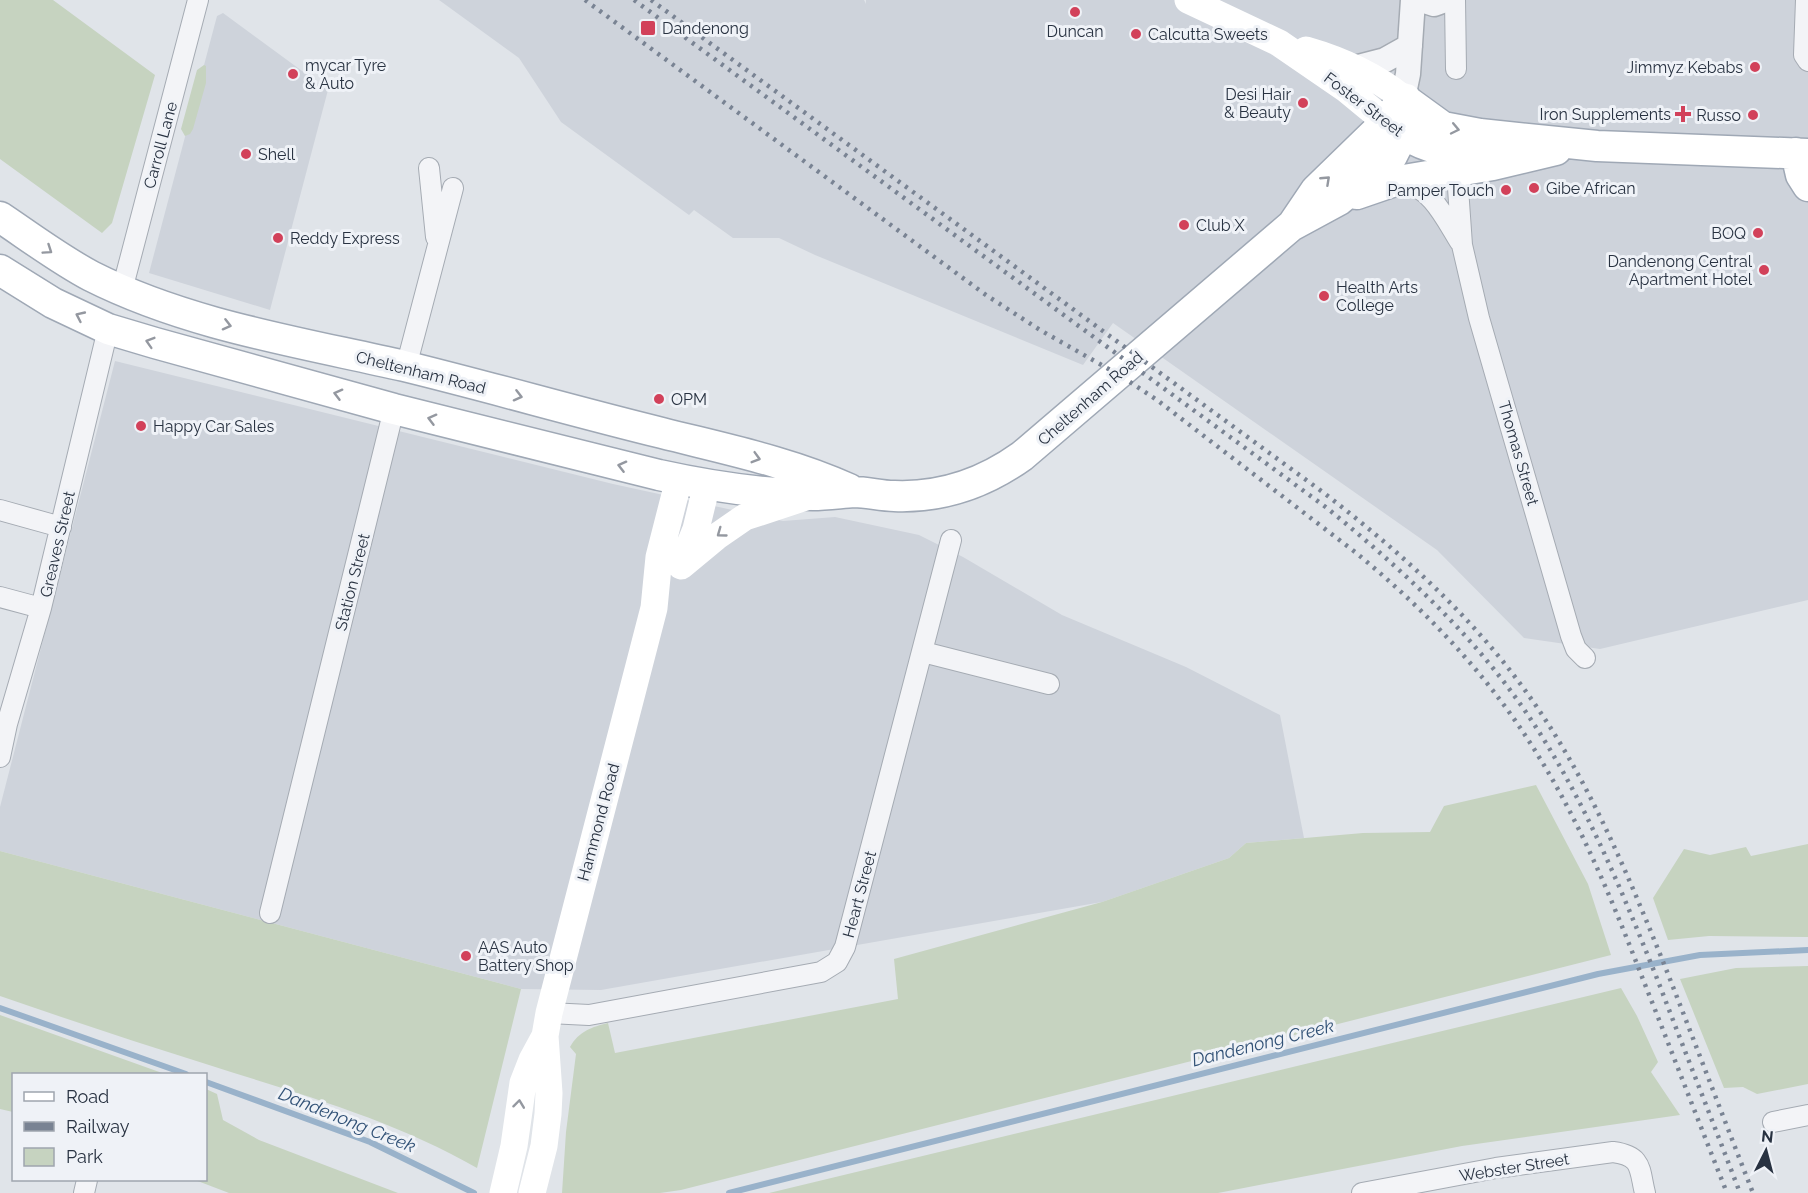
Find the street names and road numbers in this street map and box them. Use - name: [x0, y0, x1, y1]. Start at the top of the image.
- street label: Foster Street: [1320, 68, 1408, 141]
- street label: Carroll Lane: [140, 100, 181, 191]
- street label: Cheltenham Road: [354, 347, 488, 398]
- street label: Cheltenham Road: [1034, 347, 1147, 449]
- street label: Thomas Street: [1494, 399, 1543, 508]
- street label: Greaves Street: [36, 489, 79, 599]
- street label: Station Street: [331, 531, 374, 633]
- street label: Hammond Road: [574, 761, 623, 883]
- street label: Heart Street: [839, 848, 880, 940]
- street label: Webster Street: [1458, 1149, 1571, 1186]

